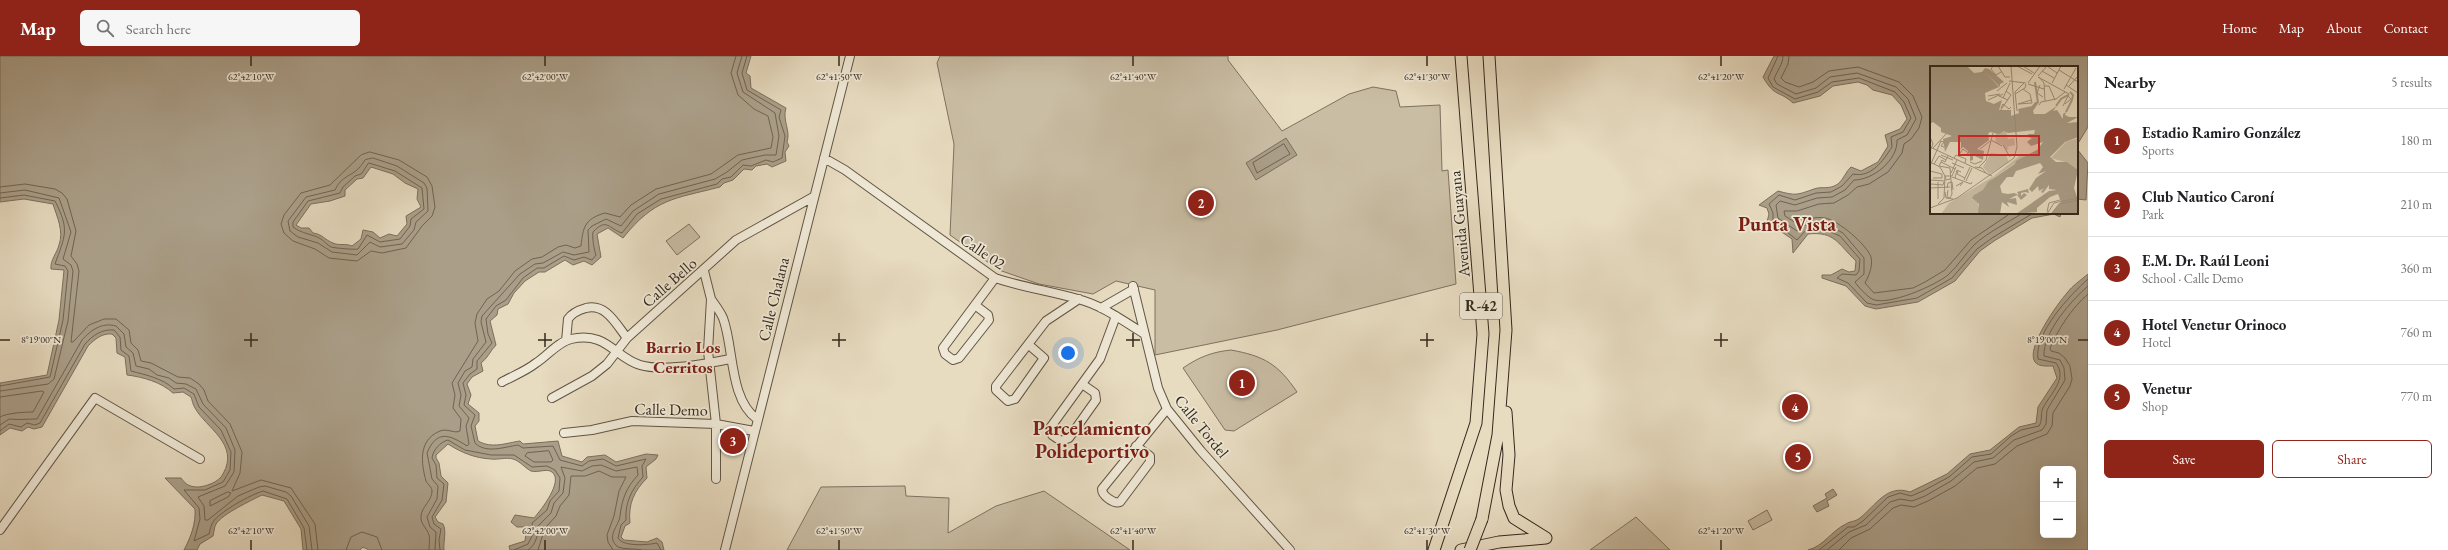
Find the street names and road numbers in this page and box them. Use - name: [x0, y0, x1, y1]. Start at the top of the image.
- street label: Avenida Guayana: [1444, 169, 1475, 279]
- street label: Calle 02: [956, 229, 1010, 274]
- street label: Calle Bello: [637, 253, 701, 312]
- street label: Calle Chalana: [753, 254, 794, 343]
- road number: R-42: [1460, 293, 1502, 319]
- street label: Calle Tordel: [1170, 390, 1234, 462]
- street label: Calle Demo: [634, 398, 708, 421]

